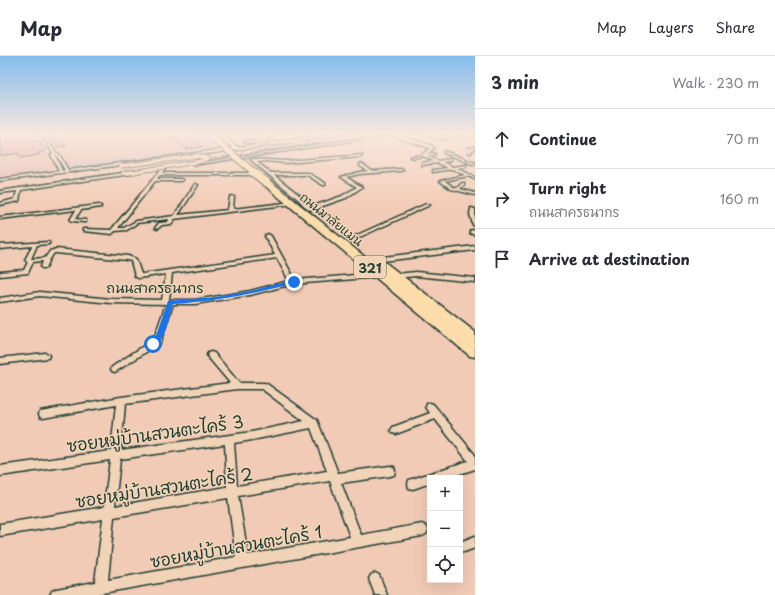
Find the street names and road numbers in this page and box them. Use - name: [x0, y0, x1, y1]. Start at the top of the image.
- street label: ถนนมาลัยแมน: [297, 188, 368, 250]
- road number: 321: [354, 256, 386, 278]
- street label: ถนนสาครธนากร: [106, 277, 204, 298]
- street label: ซอยหมู่บ้านสวนตะไคร้ 3: [65, 408, 245, 459]
- street label: ซอยหมู่บ้านสวนตะไคร้ 2: [73, 460, 255, 515]
- street label: ซอยหมู่บ้านสวนตะไคร้ 1: [148, 518, 325, 575]

